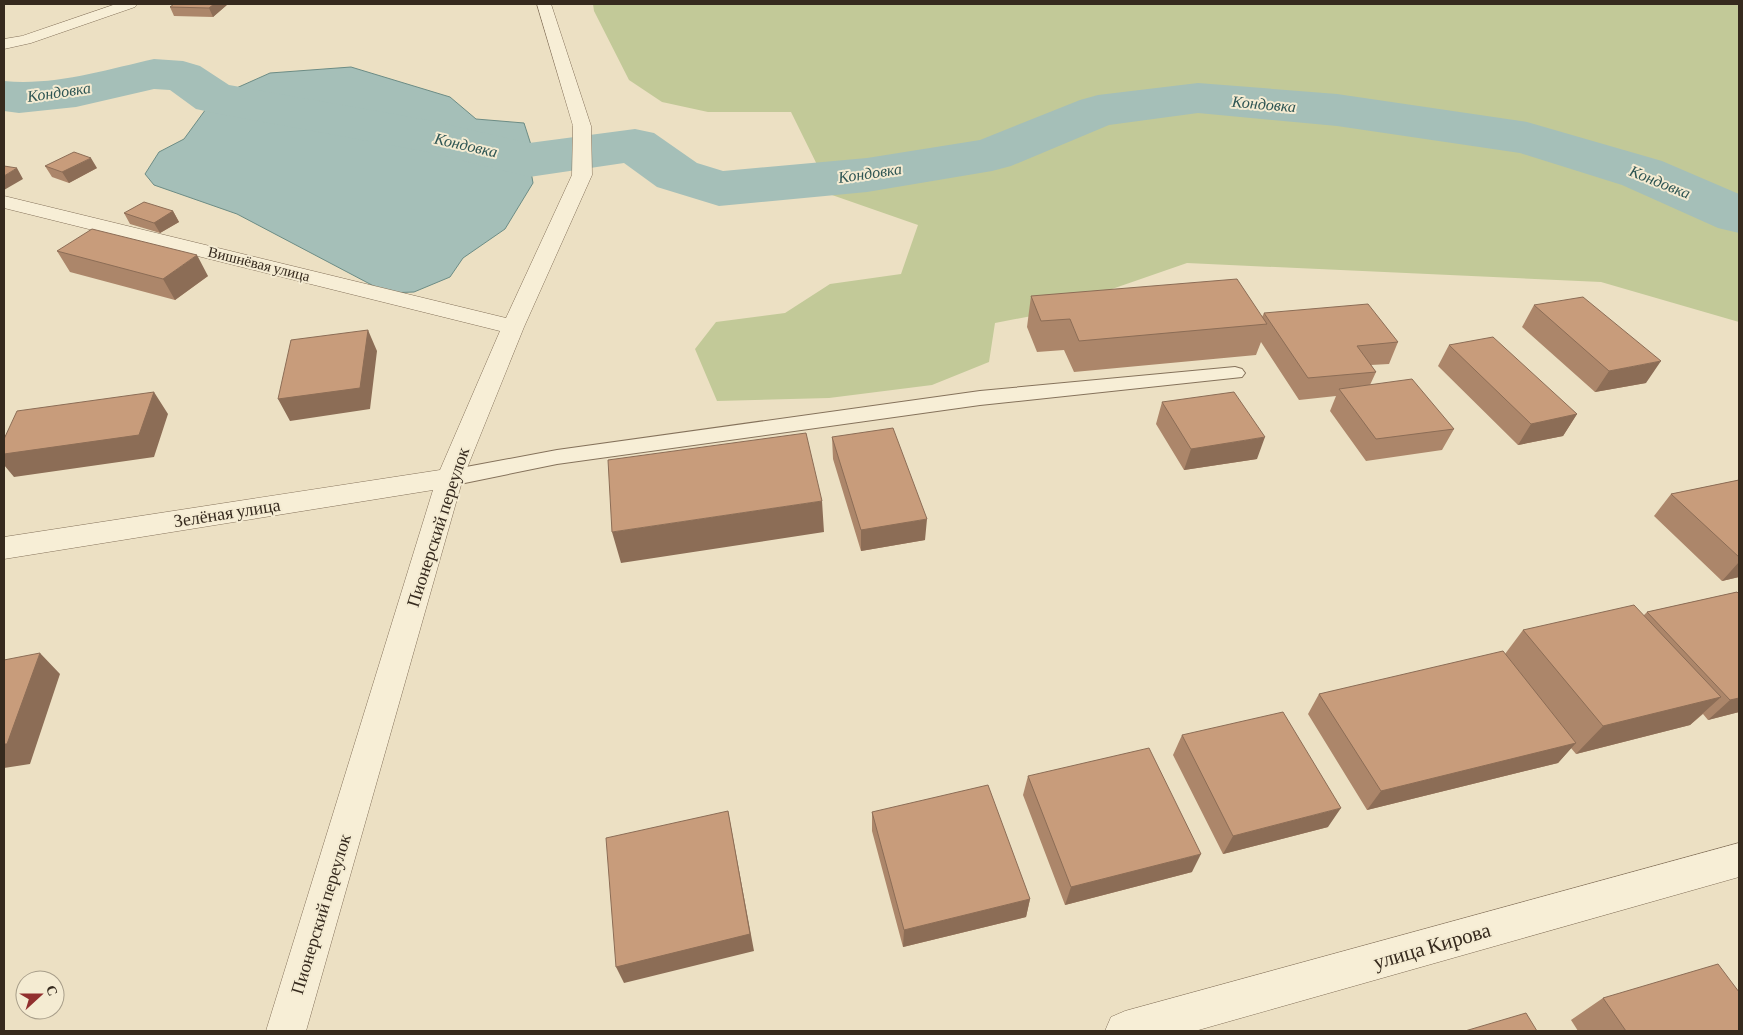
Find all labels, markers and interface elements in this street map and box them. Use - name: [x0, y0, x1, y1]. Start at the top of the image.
- water label: Кондовка: [25, 79, 92, 105]
- water label: Кондовка: [1230, 93, 1297, 115]
- water label: Кондовка: [432, 129, 499, 160]
- water label: Кондовка: [836, 160, 903, 186]
- water label: Кондовка: [1626, 162, 1693, 202]
- street label: Вишнёвая улица: [206, 244, 312, 284]
- street label: Пионерский переулок: [403, 444, 473, 609]
- street label: Зелёная улица: [172, 495, 282, 531]
- street label: Пионерский переулок: [287, 831, 355, 997]
- street label: улица Кирова: [1371, 918, 1494, 974]
- north arrow: [15, 970, 65, 1020]
- text: С: [43, 983, 61, 998]

